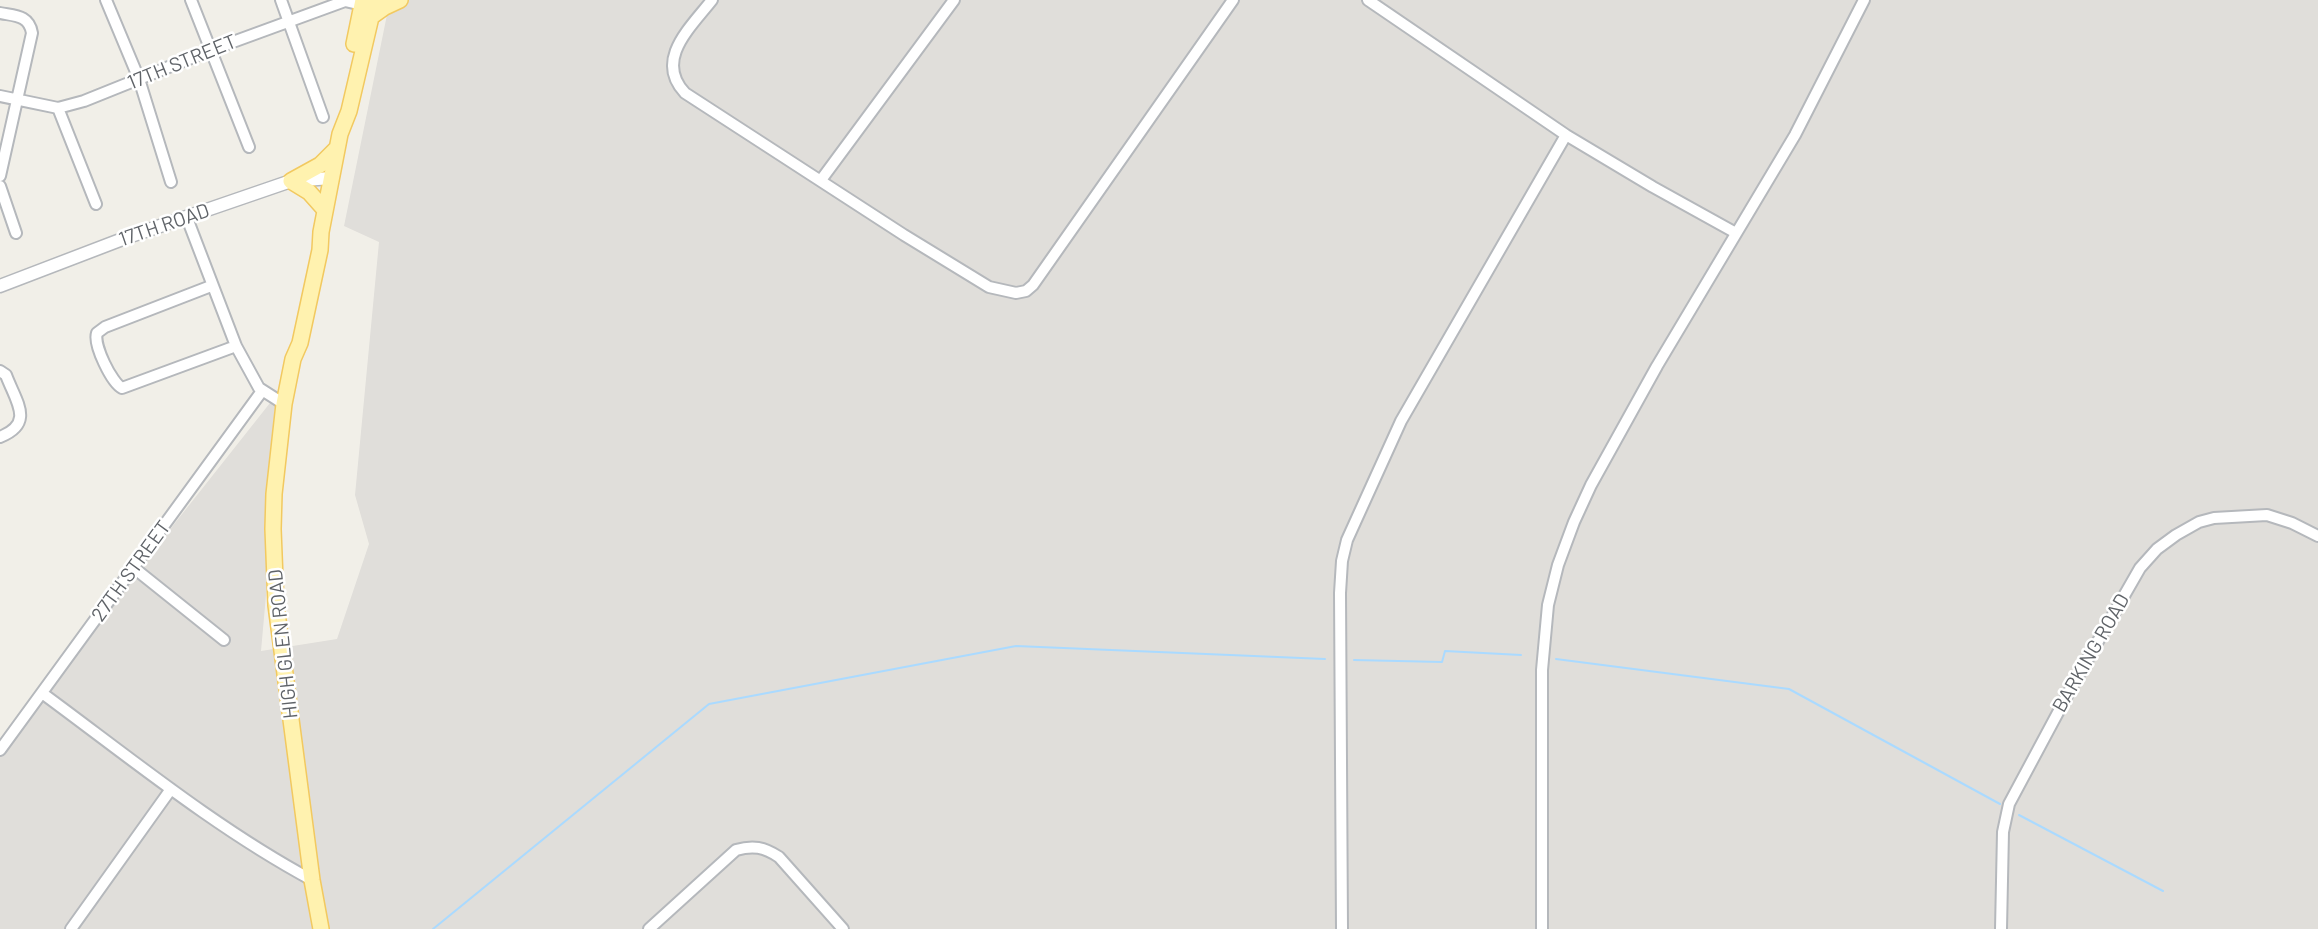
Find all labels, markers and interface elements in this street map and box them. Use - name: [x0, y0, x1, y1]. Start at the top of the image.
- street label: 17TH STREET: [124, 29, 240, 95]
- street label: 17TH ROAD: [116, 198, 212, 252]
- street label: 27TH STREET: [86, 516, 176, 626]
- street label: HIGH GLEN ROAD: [263, 568, 303, 720]
- street label: BARKING ROAD: [2047, 589, 2135, 717]

